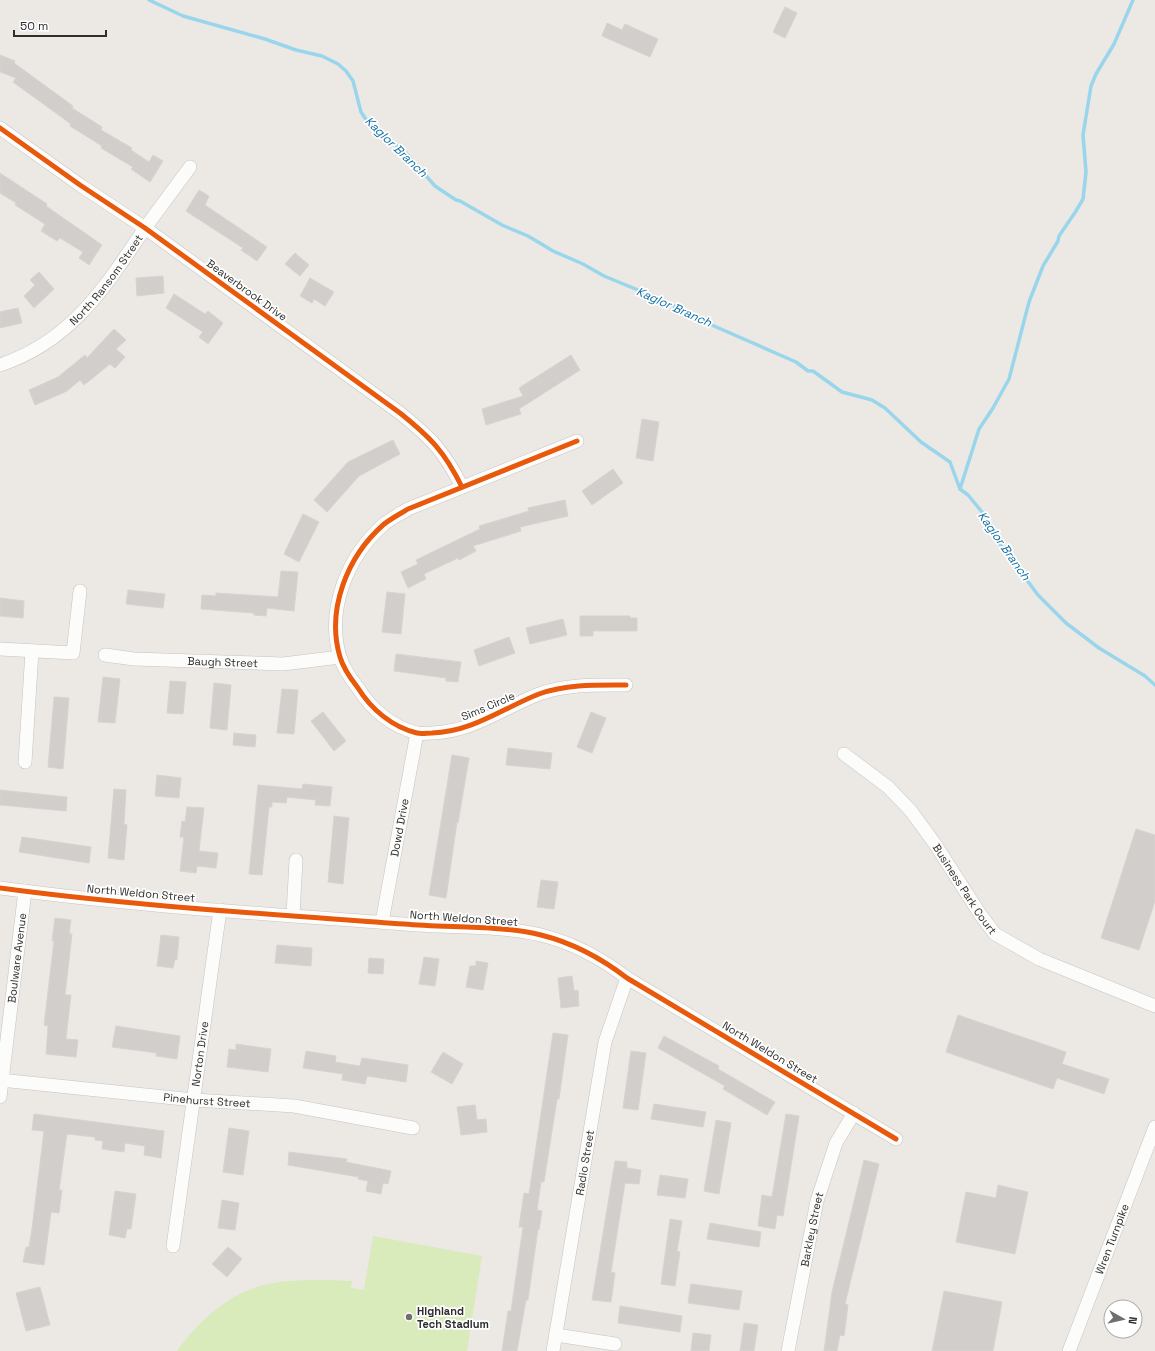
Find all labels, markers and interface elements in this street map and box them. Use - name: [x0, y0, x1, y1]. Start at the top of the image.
- scale bar: [14, 12, 106, 38]
- text: 50 m: [20, 18, 48, 34]
- water label: Kaglor Branch: [361, 113, 431, 181]
- street label: North Ransom Street: [66, 232, 146, 328]
- street label: Beaverbrook Drive: [204, 256, 290, 324]
- water label: Kaglor Branch: [634, 283, 715, 331]
- water label: Kaglor Branch: [974, 508, 1034, 584]
- street label: Baugh Street: [187, 654, 258, 670]
- street label: Sims Circle: [459, 688, 517, 724]
- street label: Dowd Drive: [387, 797, 412, 858]
- street label: Business Park Court: [930, 841, 1000, 937]
- street label: North Weldon Street: [86, 881, 196, 905]
- street label: North Weldon Street: [409, 907, 519, 929]
- street label: Boulware Avenue: [4, 912, 29, 1004]
- street label: North Weldon Street: [720, 1018, 820, 1086]
- street label: Norton Drive: [188, 1020, 211, 1087]
- street label: Pinehurst Street: [163, 1090, 251, 1110]
- street label: Radio Street: [572, 1129, 597, 1196]
- street label: Barkley Street: [797, 1190, 827, 1268]
- street label: Wren Turnpike: [1092, 1202, 1132, 1276]
- north arrow: [1103, 1299, 1143, 1339]
- place label: Highland Tech Stadium: [417, 1304, 489, 1331]
- marker: Highland Tech Stadium: [404, 1312, 414, 1322]
- text: N: [1125, 1316, 1140, 1325]

